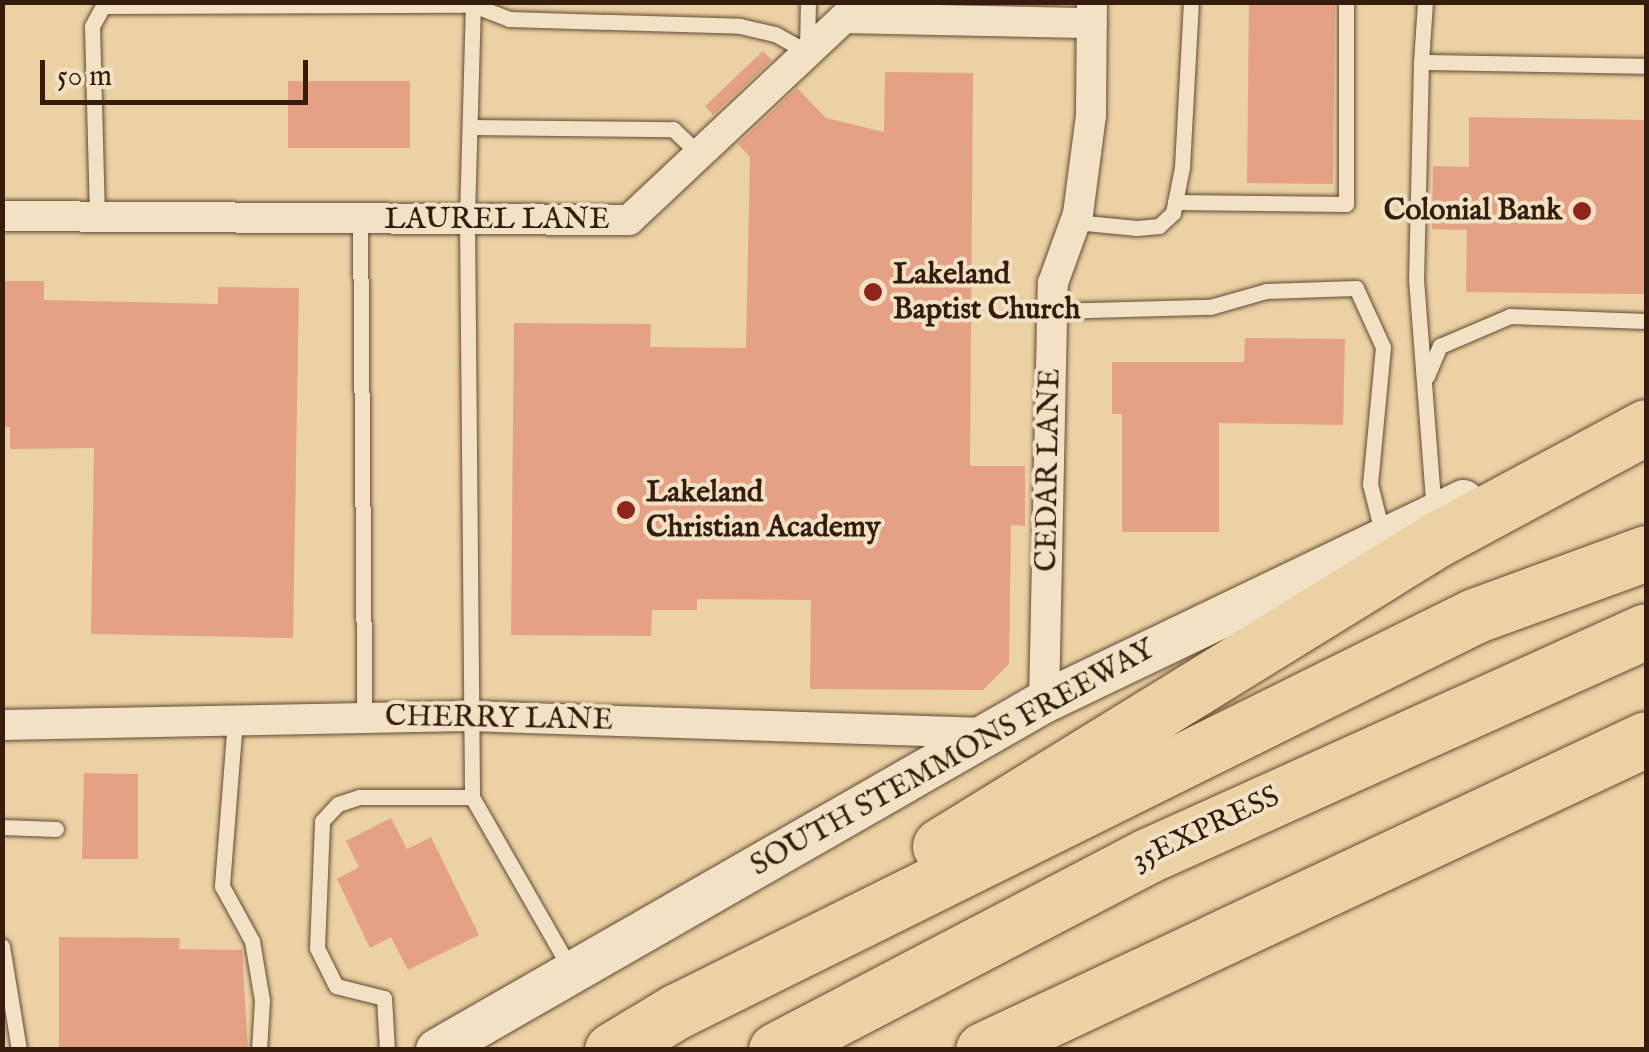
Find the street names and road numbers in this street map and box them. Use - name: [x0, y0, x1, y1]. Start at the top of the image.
- street label: LAUREL LANE: [384, 202, 610, 238]
- street label: CEDAR LANE: [1029, 368, 1069, 572]
- street label: SOUTH STEMMONS FREEWAY: [745, 632, 1161, 884]
- street label: CHERRY LANE: [385, 699, 613, 739]
- street label: 35EXPRESS: [1126, 779, 1286, 879]

